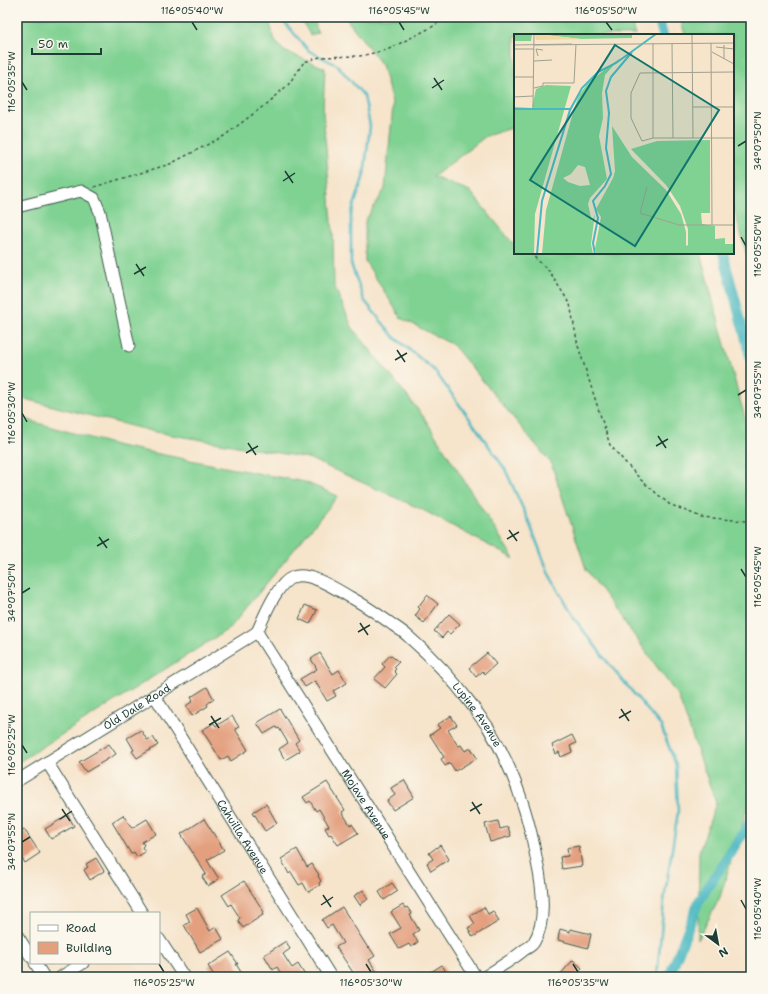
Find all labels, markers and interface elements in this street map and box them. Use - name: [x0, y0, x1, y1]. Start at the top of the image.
- text: 116°05'40"W: [161, 4, 224, 17]
- text: 116°05'45"W: [368, 4, 430, 17]
- text: 116°05'50"W: [575, 4, 638, 17]
- scale bar: [32, 30, 101, 56]
- inset map: [514, 34, 734, 254]
- text: 50 m: [38, 36, 68, 52]
- text: 116°05'35"W: [5, 51, 18, 113]
- text: 34°07'50"N: [751, 111, 764, 171]
- text: 116°05'50"W: [751, 214, 764, 277]
- text: 34°07'55"N: [751, 361, 764, 419]
- text: 116°05'30"W: [5, 381, 18, 444]
- text: 116°05'45"W: [751, 546, 764, 608]
- text: 34°07'50"N: [5, 563, 18, 623]
- street label: Lupine Avenue: [449, 679, 505, 750]
- street label: Old Dale Road: [101, 680, 174, 734]
- text: 116°05'25"W: [5, 714, 18, 776]
- street label: Mojave Avenue: [338, 766, 394, 843]
- street label: Cahuilla Avenue: [213, 797, 271, 877]
- text: 34°07'55"N: [5, 813, 18, 871]
- text: 116°05'40"W: [751, 877, 764, 940]
- legend: [30, 912, 160, 964]
- text: Road: [66, 920, 97, 936]
- north arrow: [698, 924, 738, 964]
- text: Building: [66, 940, 112, 956]
- text: N: [715, 943, 731, 961]
- text: 116°05'25"W: [133, 976, 195, 989]
- text: 116°05'30"W: [340, 976, 403, 989]
- text: 116°05'35"W: [547, 976, 609, 989]

